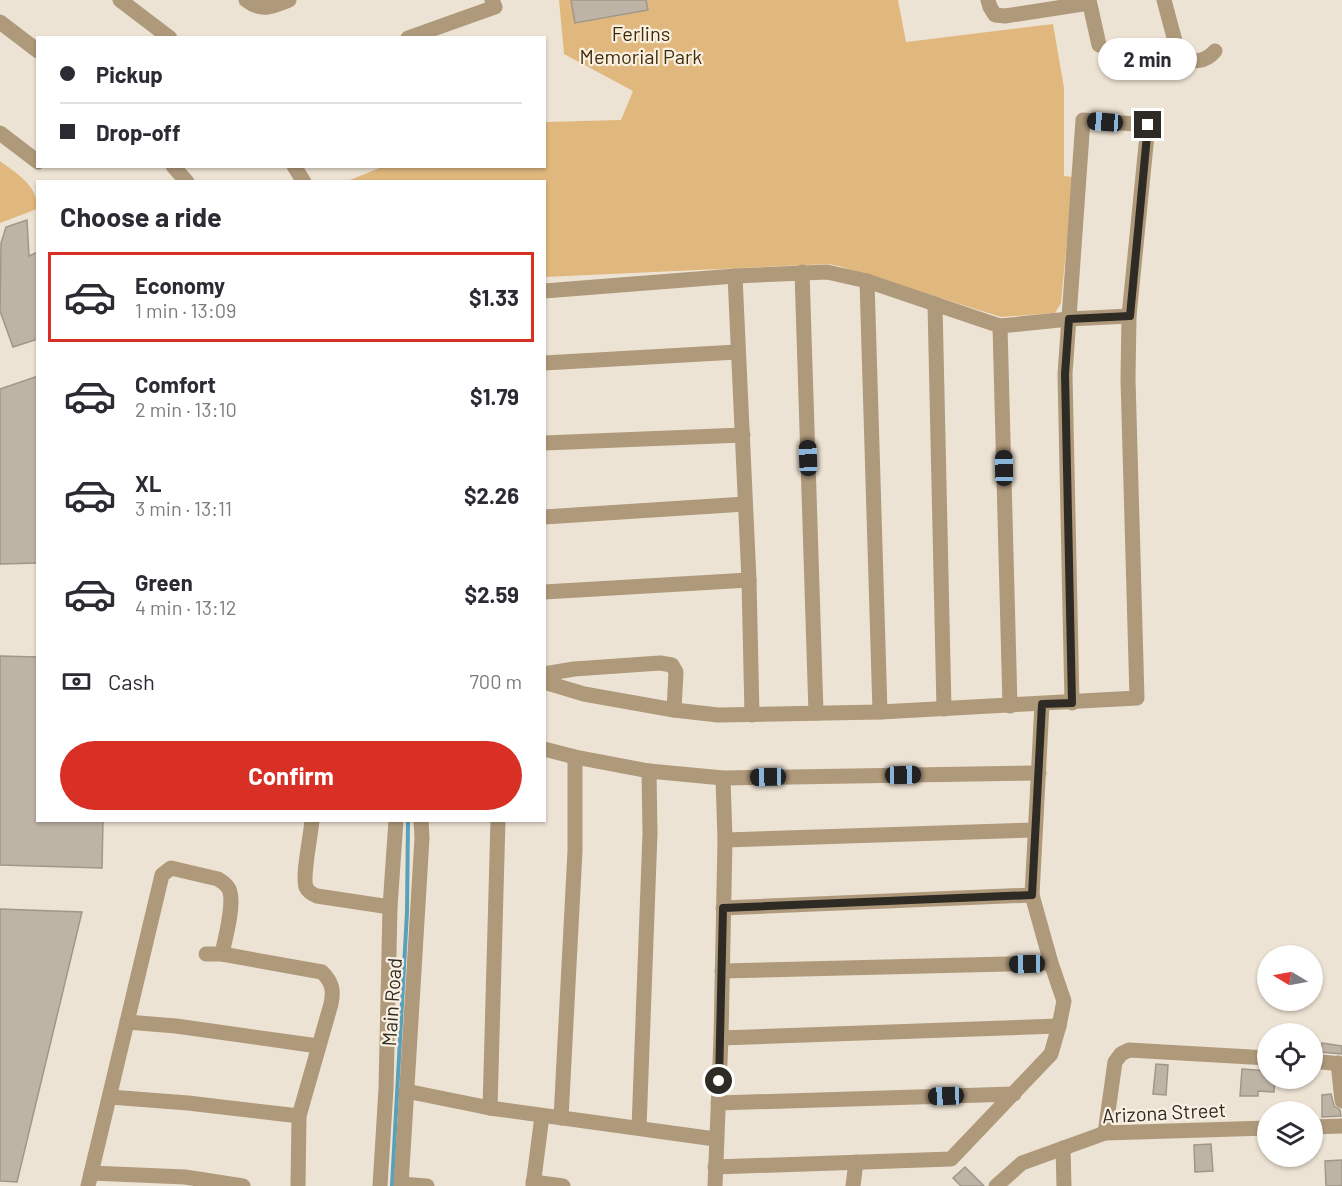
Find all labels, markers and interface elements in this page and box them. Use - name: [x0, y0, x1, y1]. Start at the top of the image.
- park label: Ferlins Memorial Park: [580, 21, 702, 68]
- callout: 2 min: [1098, 38, 1198, 80]
- text: 2 min: [1124, 47, 1171, 71]
- text: Pickup: [96, 61, 163, 87]
- route end: [1134, 111, 1161, 138]
- car: [1086, 112, 1124, 132]
- text: Drop-off: [96, 119, 180, 145]
- text: Choose a ride: [60, 200, 222, 232]
- icon: car: [63, 270, 117, 324]
- text: Economy: [135, 272, 225, 298]
- text: $1.33: [469, 284, 519, 310]
- text: 1 min · 13:09: [135, 298, 236, 322]
- icon: car: [63, 369, 117, 423]
- text: Comfort: [135, 371, 216, 397]
- text: $1.79: [470, 383, 519, 409]
- text: 2 min · 13:10: [135, 397, 237, 421]
- car: [798, 440, 818, 476]
- car: [995, 450, 1013, 486]
- icon: car: [63, 468, 117, 522]
- text: XL: [135, 470, 161, 496]
- text: $2.26: [464, 482, 519, 508]
- text: 3 min · 13:11: [135, 496, 232, 520]
- icon: car: [63, 567, 117, 621]
- text: Green: [135, 569, 193, 595]
- text: $2.59: [465, 581, 519, 607]
- text: 4 min · 13:12: [135, 595, 236, 619]
- icon: cash: [60, 665, 93, 698]
- text: Cash: [108, 668, 155, 694]
- text: 700 m: [469, 669, 522, 693]
- button: Confirm: [60, 741, 522, 810]
- car: [885, 766, 921, 784]
- car: [750, 768, 786, 786]
- north arrow: [1257, 945, 1323, 1011]
- map controls: [1257, 945, 1323, 1167]
- car: [1009, 955, 1045, 973]
- street label: Main Road: [376, 957, 406, 1047]
- button: locate: [1257, 1023, 1323, 1089]
- route start: [705, 1067, 732, 1094]
- car: [928, 1086, 964, 1106]
- street label: Arizona Street: [1101, 1097, 1227, 1127]
- button: layers: [1257, 1101, 1323, 1167]

